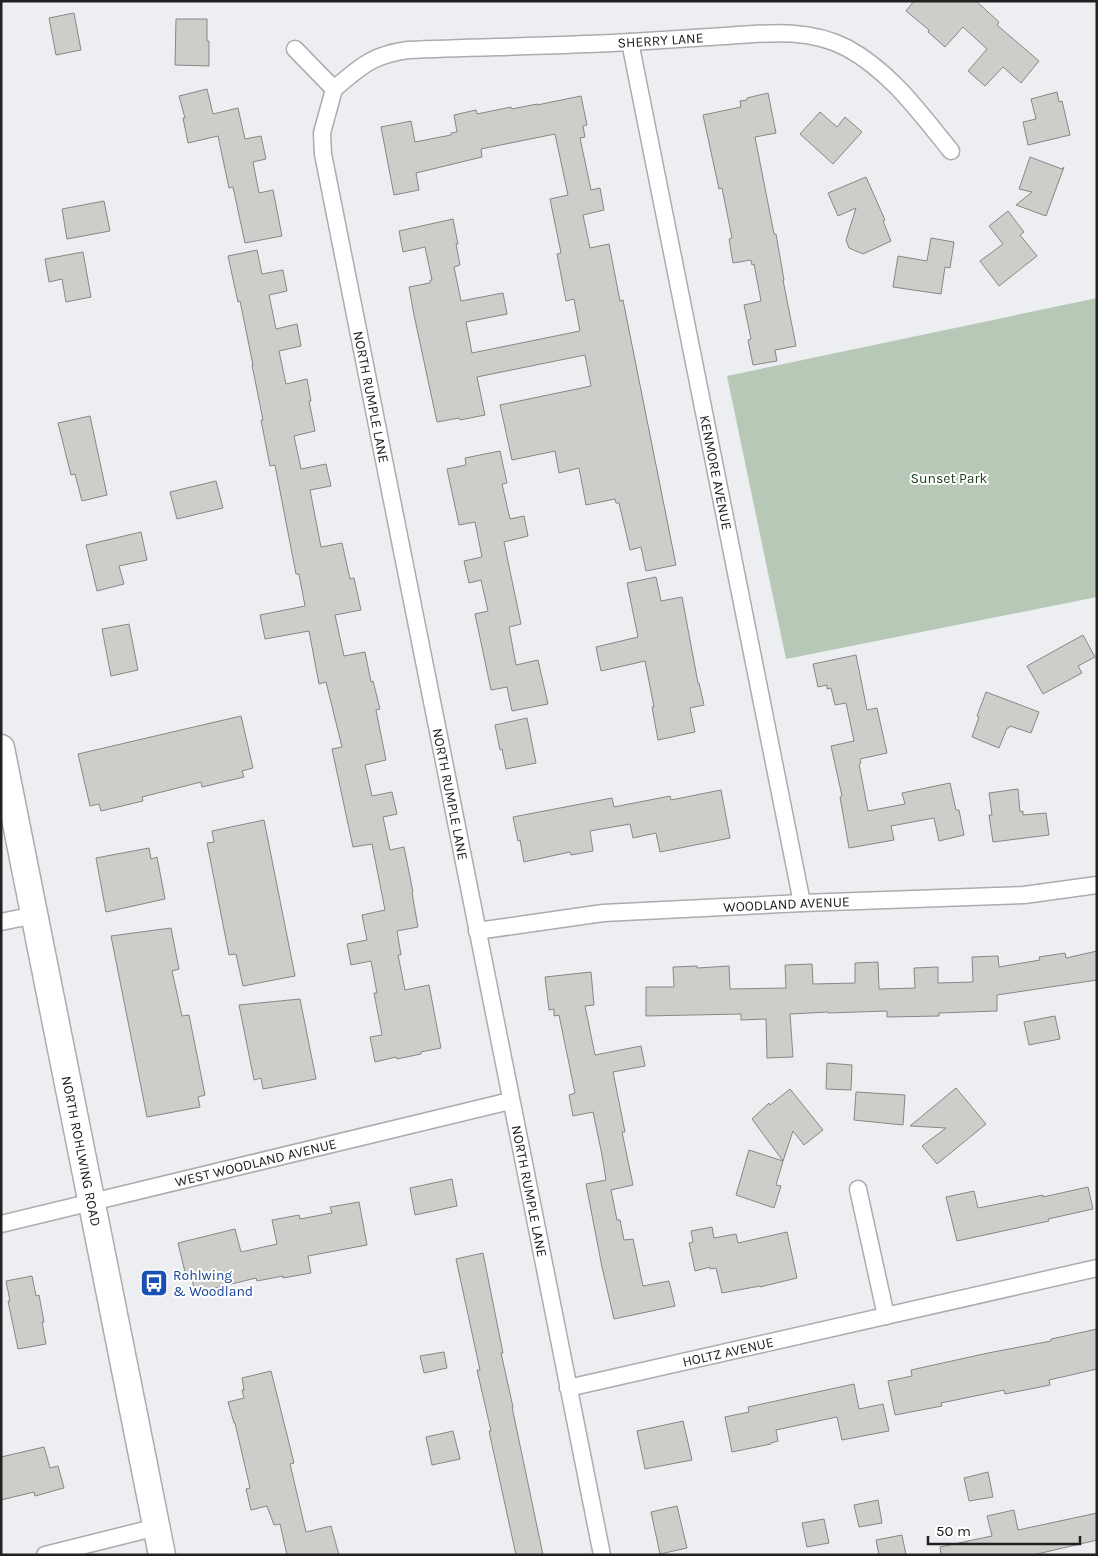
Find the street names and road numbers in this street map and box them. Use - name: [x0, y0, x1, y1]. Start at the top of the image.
- street label: SHERRY LANE: [617, 29, 704, 52]
- street label: NORTH RUMPLE LANE: [349, 329, 392, 464]
- street label: KENMORE AVENUE: [696, 414, 735, 531]
- street label: NORTH RUMPLE LANE: [429, 727, 471, 861]
- street label: WOODLAND AVENUE: [723, 893, 850, 916]
- street label: NORTH ROHLWING ROAD: [58, 1074, 104, 1228]
- street label: NORTH RUMPLE LANE: [508, 1124, 550, 1259]
- street label: WEST WOODLAND AVENUE: [173, 1135, 338, 1191]
- street label: HOLTZ AVENUE: [681, 1334, 775, 1371]

